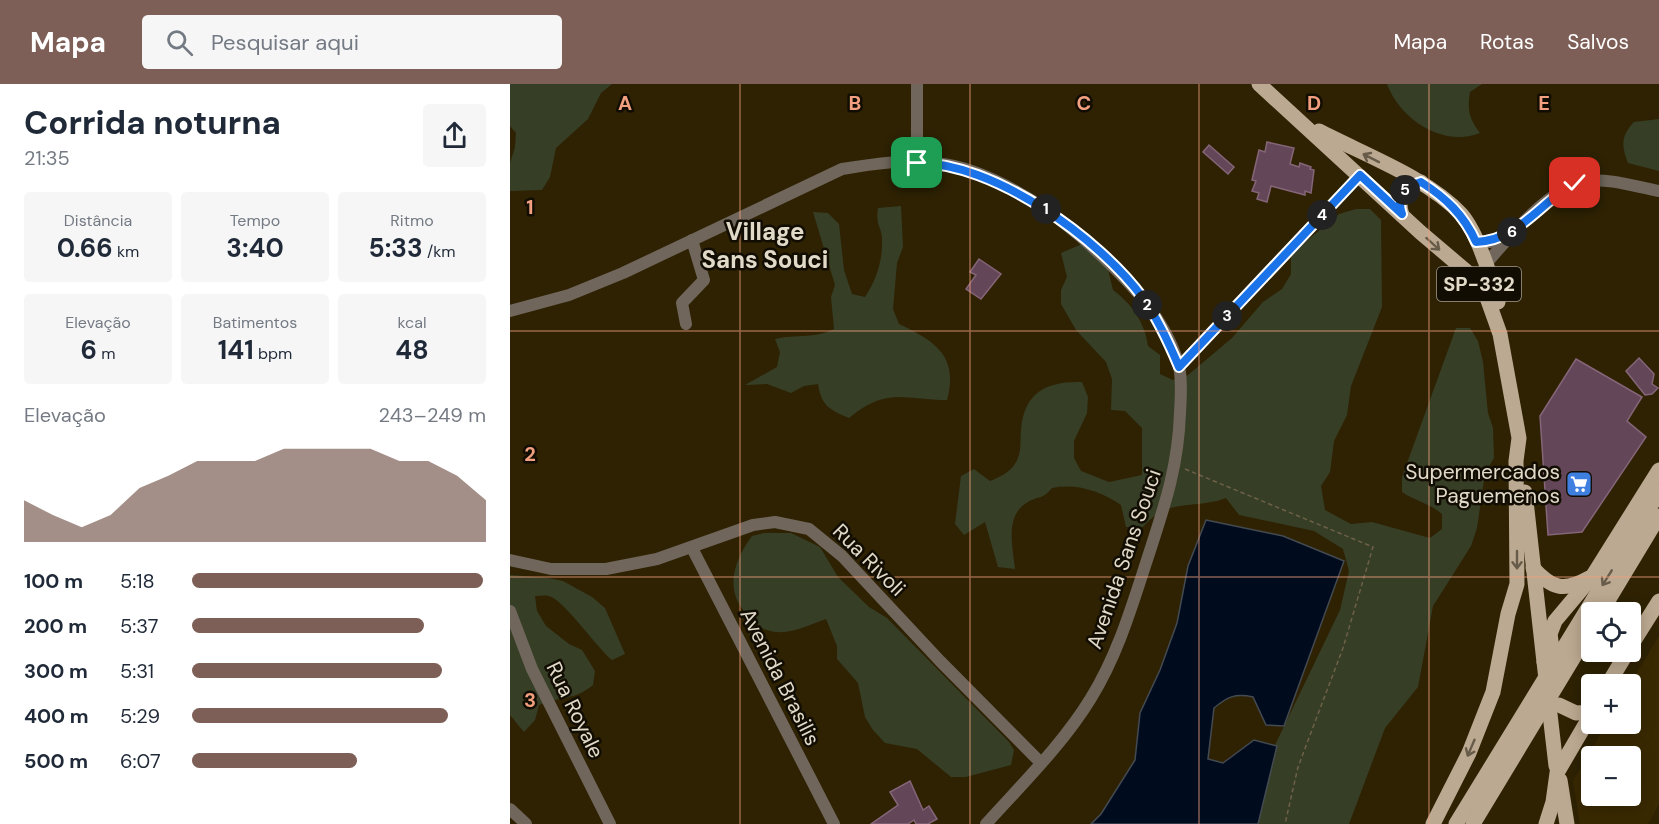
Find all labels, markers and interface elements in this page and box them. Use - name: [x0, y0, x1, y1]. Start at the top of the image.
- search box: [142, 15, 562, 69]
- text: Mapa: [30, 24, 106, 61]
- icon: search: [163, 26, 196, 59]
- text: Pesquisar aqui: [211, 28, 359, 57]
- text: Mapa: [1393, 28, 1447, 56]
- text: Rotas: [1480, 28, 1534, 56]
- text: Salvos: [1567, 28, 1629, 56]
- text: A: [618, 90, 632, 116]
- text: B: [849, 90, 861, 116]
- text: C: [1077, 90, 1091, 116]
- text: D: [1307, 90, 1321, 116]
- text: E: [1538, 90, 1550, 116]
- text: Corrida noturna: [24, 101, 281, 144]
- button: share: [423, 104, 486, 167]
- pin: [891, 137, 942, 188]
- text: 21:35: [24, 145, 70, 171]
- icon: arrive: [900, 146, 933, 179]
- one-way arrow: [1362, 152, 1380, 163]
- pin: [1549, 157, 1600, 208]
- icon: check: [1558, 166, 1591, 199]
- pin: 5: [1390, 175, 1420, 205]
- text: 5: [1400, 179, 1410, 200]
- text: 1: [526, 194, 534, 220]
- pin: 1: [1031, 194, 1061, 224]
- text: 1: [1043, 198, 1049, 219]
- pin: 4: [1307, 200, 1337, 230]
- text: 4: [1317, 204, 1327, 225]
- text: Distância: [64, 210, 132, 231]
- text: Tempo: [230, 210, 280, 231]
- text: Ritmo: [390, 210, 434, 231]
- district label: Village Sans Souci: [702, 216, 828, 275]
- pin: 6: [1497, 217, 1527, 247]
- text: 6: [1507, 221, 1517, 242]
- text: 0.66: [57, 231, 113, 265]
- text: 3:40: [226, 231, 284, 265]
- text: 5:33: [369, 231, 423, 265]
- one-way arrow: [1425, 237, 1440, 251]
- text: km: [113, 241, 139, 262]
- text: /km: [423, 241, 456, 262]
- road number: SP-332: [1437, 267, 1521, 301]
- pin: 2: [1132, 290, 1162, 320]
- text: 2: [1142, 294, 1152, 315]
- pin: 3: [1212, 301, 1242, 331]
- text: 3: [1222, 305, 1232, 326]
- text: Elevação: [65, 312, 131, 333]
- text: Batimentos: [213, 312, 297, 333]
- text: kcal: [398, 312, 426, 333]
- text: 6: [81, 333, 97, 367]
- text: 141: [218, 333, 254, 367]
- text: 48: [395, 333, 429, 367]
- text: m: [97, 343, 116, 364]
- text: bpm: [254, 343, 292, 364]
- text: Elevação: [24, 402, 106, 428]
- text: 243–249 m: [378, 402, 486, 428]
- text: 2: [524, 441, 536, 467]
- place label: Supermercados Paguemenos: [1405, 458, 1560, 510]
- street label: Avenida Sans Souci: [1080, 466, 1168, 652]
- supermarket icon: Supermercados Paguemenos: [1564, 469, 1594, 499]
- street label: Rua Rivoli: [827, 518, 911, 602]
- one-way arrow: [1511, 549, 1523, 569]
- text: 100 m: [24, 568, 83, 594]
- text: 5:18: [120, 568, 155, 594]
- one-way arrow: [1601, 569, 1613, 586]
- map controls: [1581, 602, 1641, 806]
- button: locate: [1581, 602, 1641, 662]
- street label: Avenida Brasilis: [733, 604, 827, 750]
- text: 200 m: [24, 613, 87, 639]
- text: 5:37: [120, 613, 158, 639]
- street label: Rua Royale: [540, 657, 610, 763]
- text: 300 m: [24, 658, 88, 684]
- text: 5:31: [120, 658, 154, 684]
- button: +: [1581, 674, 1641, 734]
- text: 3: [524, 687, 536, 713]
- text: 400 m: [24, 703, 89, 729]
- text: 5:29: [120, 703, 160, 729]
- one-way arrow: [1465, 738, 1476, 756]
- button: −: [1581, 746, 1641, 806]
- text: 500 m: [24, 748, 88, 774]
- text: 6:07: [120, 748, 161, 774]

